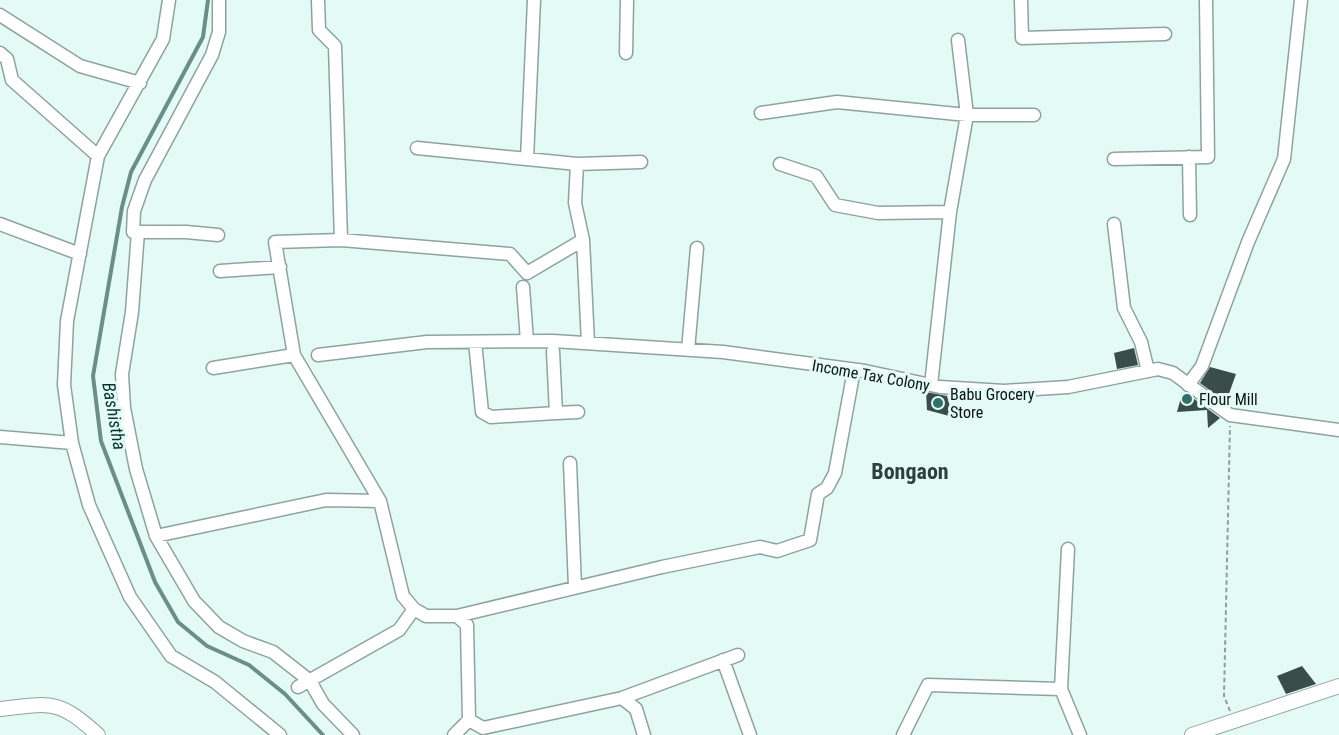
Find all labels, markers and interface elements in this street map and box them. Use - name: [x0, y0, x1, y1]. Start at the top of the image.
- street label: Income Tax Colony: [811, 356, 932, 395]
- water label: Bashistha: [98, 380, 131, 451]
- place label: Babu Grocery Store: [950, 385, 1035, 422]
- place label: Flour Mill: [1199, 390, 1258, 409]
- marker: Flour Mill: [1180, 392, 1194, 406]
- marker: Babu Grocery Store: [931, 396, 945, 410]
- district label: Bongaon: [871, 459, 949, 484]

